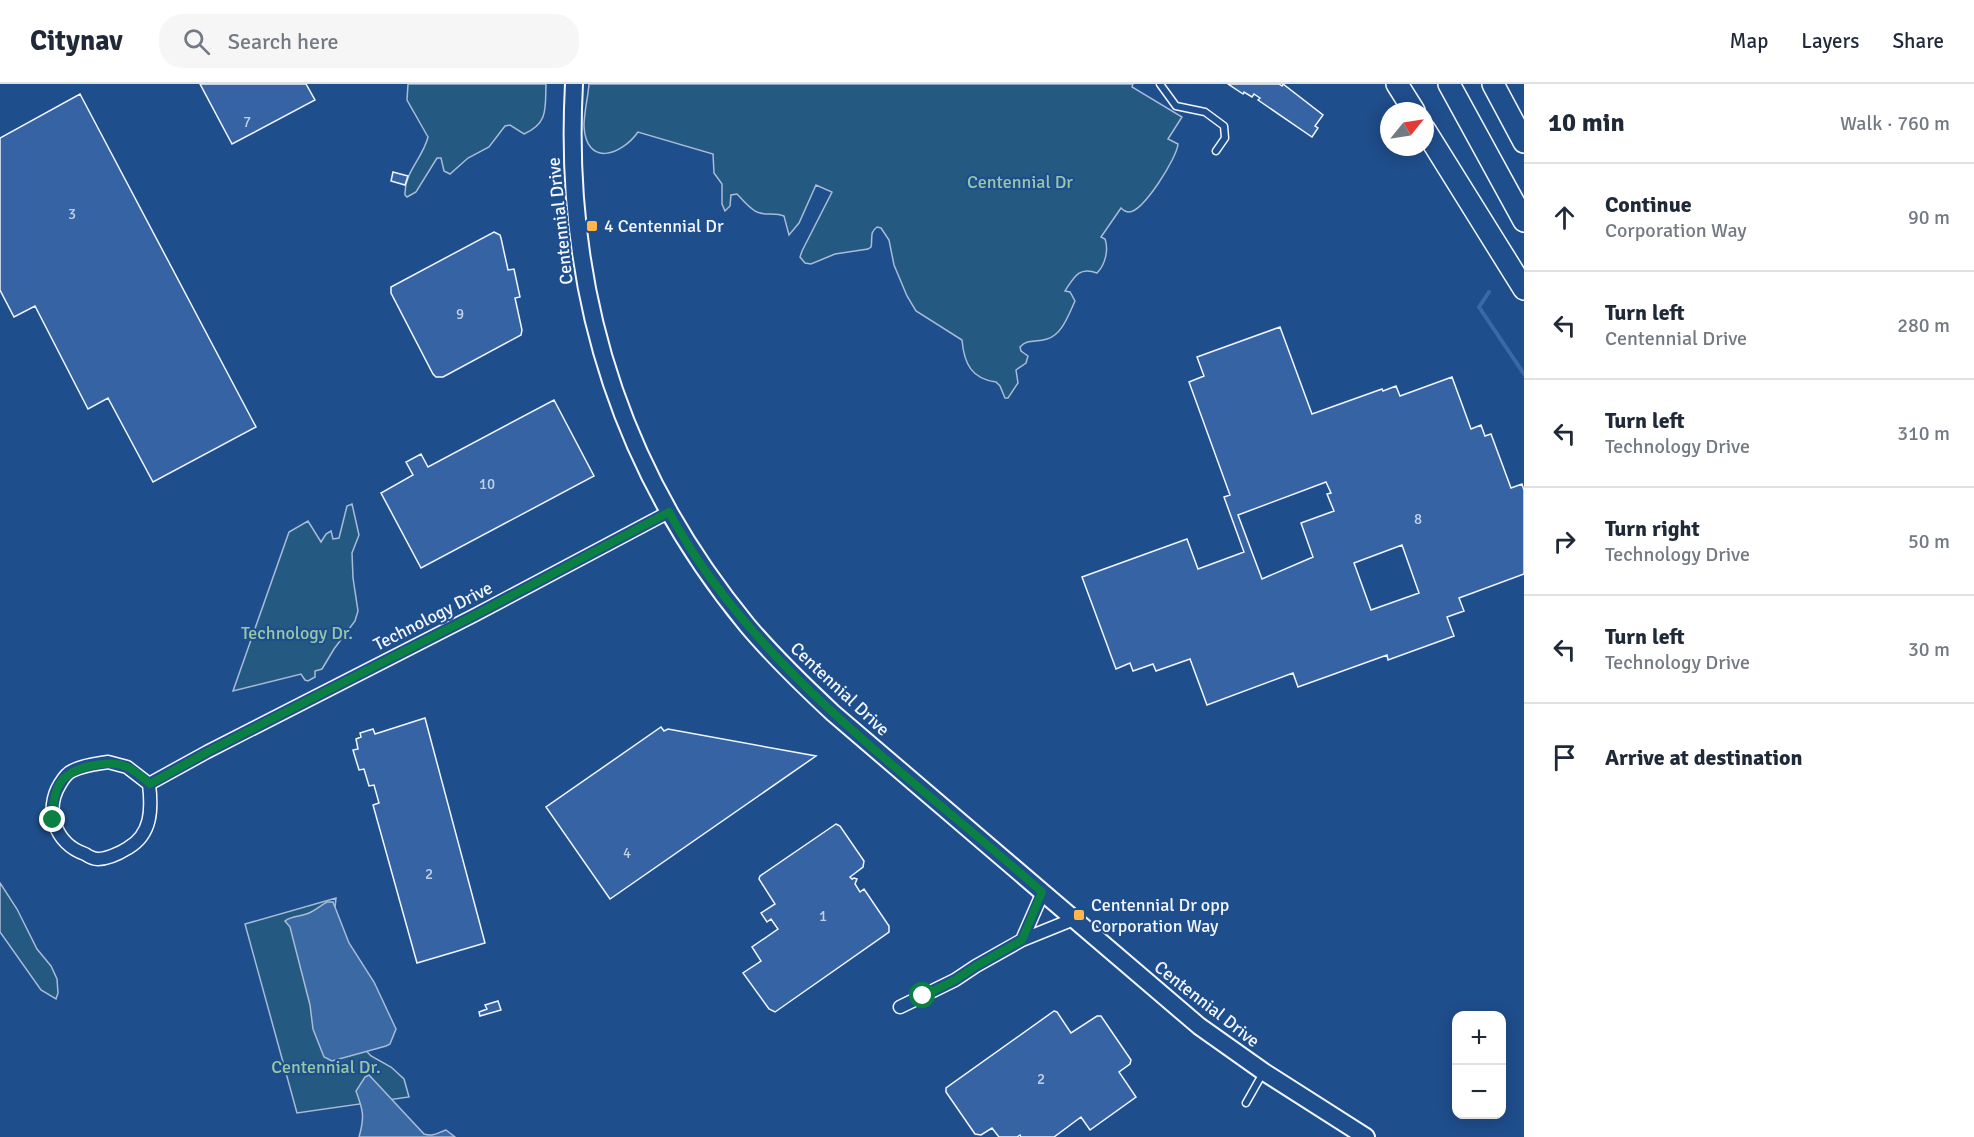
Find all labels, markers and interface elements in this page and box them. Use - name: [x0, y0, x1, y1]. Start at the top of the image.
- search box: [159, 14, 579, 68]
- text: Citynav: [30, 24, 123, 58]
- icon: search: [180, 25, 213, 58]
- text: Search here: [228, 28, 339, 55]
- text: Map: [1730, 28, 1768, 54]
- text: Layers: [1801, 28, 1859, 54]
- text: Share: [1892, 28, 1944, 54]
- north arrow: [1380, 102, 1434, 156]
- text: 10 min: [1548, 107, 1625, 139]
- text: Walk · 760 m: [1840, 111, 1950, 136]
- house number: 7: [243, 113, 251, 131]
- street label: Centennial Drive: [542, 156, 578, 286]
- park label: Centennial Dr: [967, 171, 1073, 193]
- text: Continue: [1605, 191, 1692, 218]
- icon: ahead: [1548, 201, 1581, 234]
- house number: 3: [68, 205, 76, 223]
- text: 90 m: [1908, 205, 1950, 230]
- place label: 4 Centennial Dr: [604, 215, 724, 237]
- text: Corporation Way: [1605, 218, 1747, 243]
- marker: 4 Centennial Dr: [585, 219, 599, 233]
- text: Turn left: [1605, 299, 1685, 326]
- house number: 9: [456, 305, 464, 323]
- icon: left: [1548, 309, 1581, 342]
- text: 280 m: [1897, 313, 1950, 338]
- text: Centennial Drive: [1605, 326, 1747, 351]
- text: Turn left: [1605, 407, 1685, 434]
- icon: left: [1548, 417, 1581, 450]
- text: 310 m: [1897, 421, 1950, 446]
- text: Technology Drive: [1605, 434, 1750, 459]
- house number: 10: [479, 475, 495, 493]
- house number: 8: [1414, 510, 1422, 528]
- text: Turn right: [1605, 515, 1700, 542]
- icon: right: [1548, 525, 1581, 558]
- text: 50 m: [1908, 529, 1950, 554]
- text: Technology Drive: [1605, 542, 1750, 567]
- street label: Technology Drive: [370, 577, 496, 655]
- park label: Technology Dr.: [241, 622, 353, 644]
- text: Turn left: [1605, 623, 1685, 650]
- icon: left: [1548, 633, 1581, 666]
- street label: Centennial Drive: [786, 637, 894, 741]
- text: 30 m: [1908, 637, 1950, 662]
- text: Technology Drive: [1605, 650, 1750, 675]
- icon: arrive: [1548, 741, 1581, 774]
- text: Arrive at destination: [1605, 744, 1802, 771]
- route end: [39, 806, 65, 832]
- house number: 4: [623, 844, 631, 862]
- house number: 2: [425, 865, 433, 883]
- place label: Centennial Dr opp Corporation Way: [1091, 894, 1229, 937]
- house number: 1: [819, 907, 827, 925]
- marker: Centennial Dr opp Corporation Way: [1072, 908, 1086, 922]
- street label: Centennial Drive: [1150, 956, 1264, 1052]
- route start: [909, 982, 935, 1008]
- map controls: [1452, 1011, 1506, 1119]
- button: +: [1452, 1011, 1506, 1065]
- park label: Centennial Dr.: [271, 1056, 381, 1078]
- button: −: [1452, 1065, 1506, 1119]
- house number: 2: [1037, 1070, 1045, 1088]

